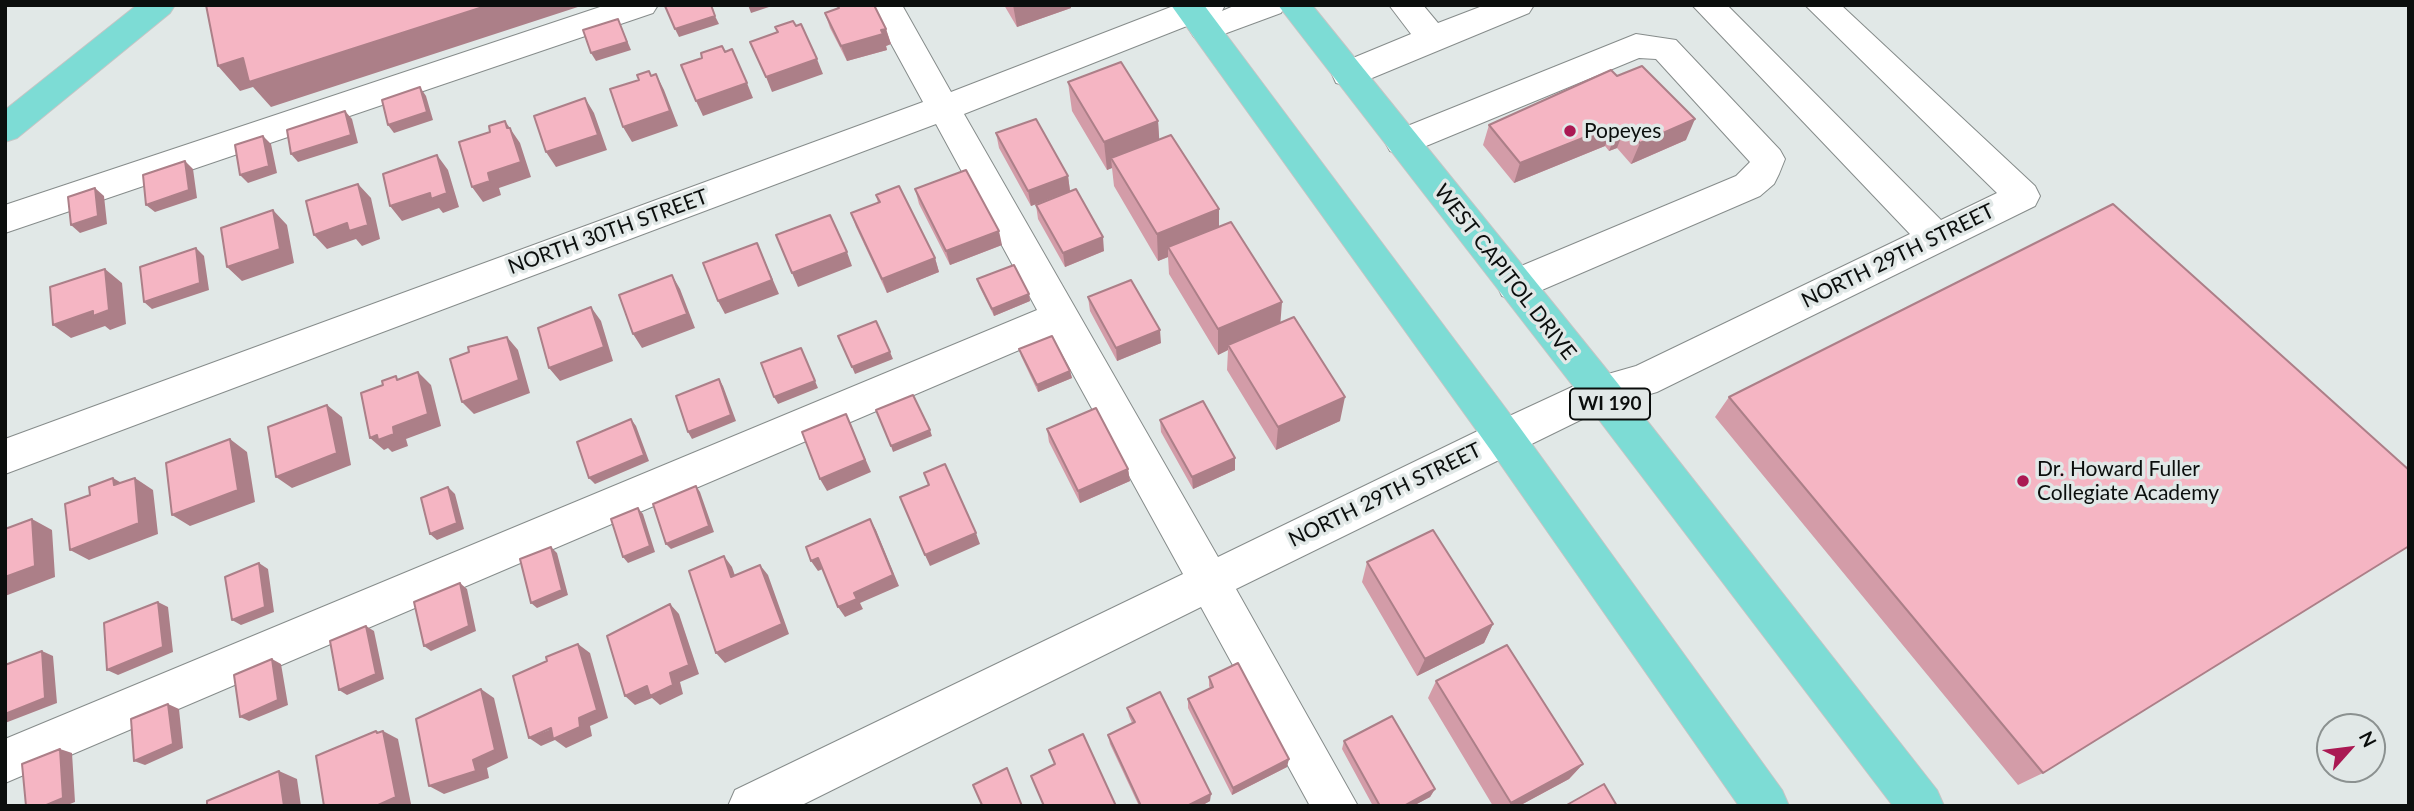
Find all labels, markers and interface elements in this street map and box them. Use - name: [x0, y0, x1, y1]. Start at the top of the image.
- place label: Popeyes: [1584, 118, 1661, 144]
- marker: Popeyes: [1562, 123, 1578, 139]
- street label: WEST CAPITOL DRIVE: [1429, 179, 1581, 365]
- street label: NORTH 30TH STREET: [505, 184, 711, 280]
- street label: NORTH 29TH STREET: [1798, 198, 1998, 314]
- road number: WI 190: [1570, 388, 1650, 420]
- street label: NORTH 29TH STREET: [1285, 437, 1485, 553]
- place label: Dr. Howard Fuller Collegiate Academy: [2037, 456, 2219, 506]
- marker: Dr. Howard Fuller Collegiate Academy: [2015, 473, 2031, 489]
- north arrow: [2316, 713, 2386, 783]
- text: N: [2355, 727, 2382, 751]

